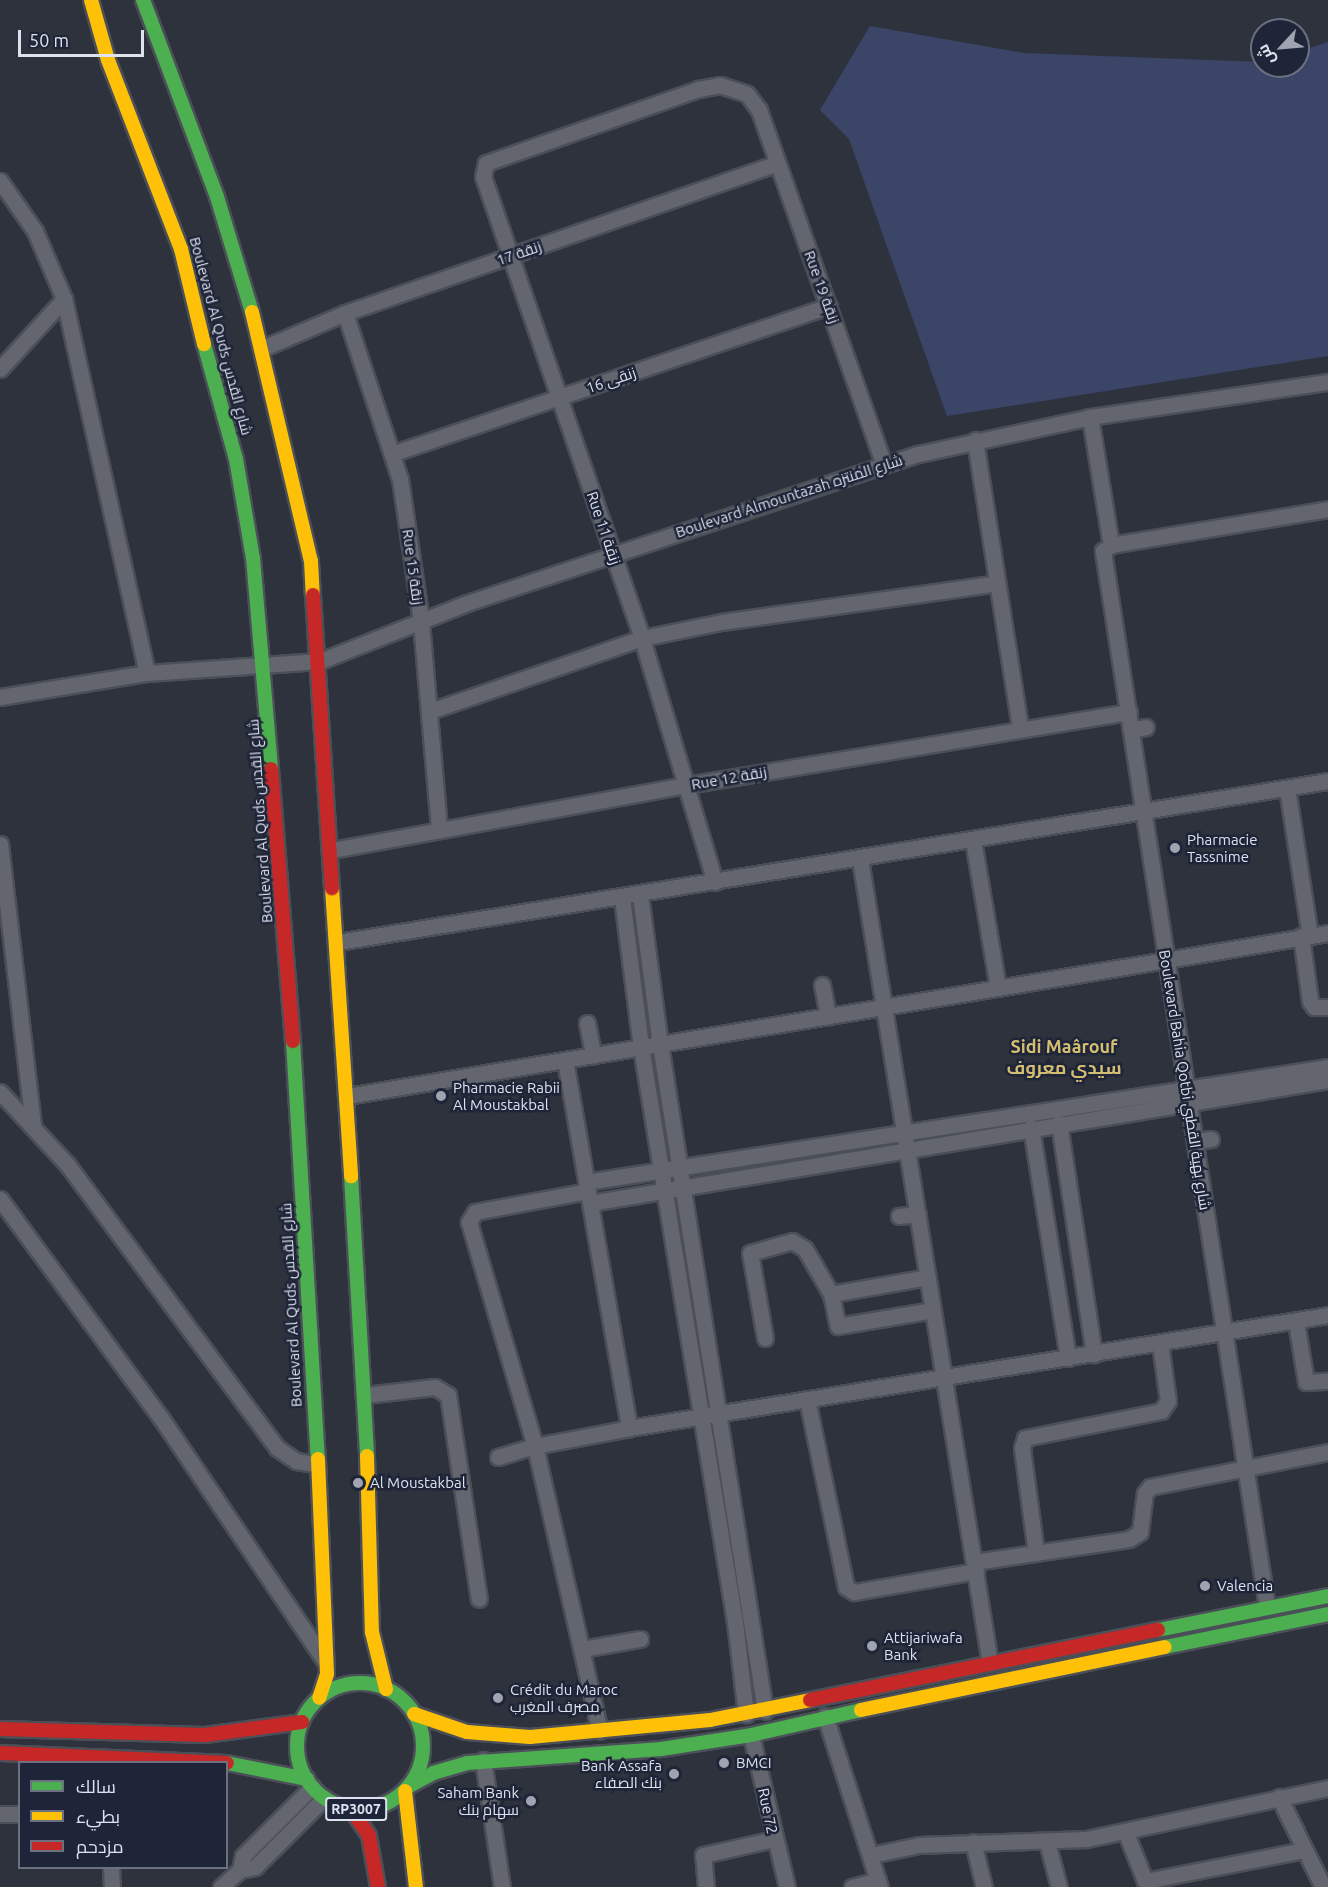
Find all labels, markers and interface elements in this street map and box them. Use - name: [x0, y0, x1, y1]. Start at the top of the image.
- scale bar: [21, 18, 147, 56]
- north arrow: [1250, 18, 1310, 78]
- text: 50 m: [29, 30, 69, 50]
- text: ش: [1253, 42, 1278, 68]
- street label: Boulevard Al Quds شارع القدس: [186, 235, 256, 437]
- street label: زنقة 17: [494, 237, 544, 269]
- street label: Rue 19 زنقة: [801, 248, 843, 326]
- street label: زنقى 16: [584, 363, 638, 397]
- street label: Boulevard Almountazah شارع المنتزه: [673, 451, 905, 541]
- street label: Rue 11 زنقة: [583, 489, 625, 567]
- street label: Rue 15 زنقة: [399, 528, 427, 606]
- street label: Boulevard Al Quds شارع القدس: [244, 718, 276, 924]
- street label: Rue 12 زنقة: [690, 763, 768, 793]
- place label: Pharmacie Tassnime: [1187, 830, 1257, 865]
- marker: Pharmacie Tassnime: [1168, 841, 1182, 855]
- street label: Boulevard Bahia Qotbi شارع بهية القطبي: [1156, 949, 1214, 1211]
- district label: Sidi Maârouf سيدي معروف: [1007, 1036, 1121, 1078]
- place label: Pharmacie Rabii Al Moustakbal: [453, 1078, 560, 1113]
- marker: Pharmacie Rabii Al Moustakbal: [434, 1089, 448, 1103]
- street label: Boulevard Al Quds شارع القدس: [277, 1202, 305, 1408]
- place label: Al Moustakbal: [370, 1474, 466, 1492]
- marker: Al Moustakbal: [351, 1476, 365, 1490]
- place label: Valencia: [1217, 1577, 1273, 1595]
- marker: Valencia: [1198, 1579, 1212, 1593]
- place label: Attijariwafa Bank: [884, 1628, 963, 1663]
- marker: Attijariwafa Bank: [865, 1639, 879, 1653]
- place label: Crédit du Maroc مصرف المغرب: [510, 1680, 618, 1715]
- marker: Crédit du Maroc مصرف المغرب: [491, 1691, 505, 1705]
- place label: BMCI: [736, 1754, 772, 1772]
- place label: Bank Assafa بنك الصفاء: [581, 1756, 662, 1791]
- marker: BMCI: [717, 1756, 731, 1770]
- legend: [18, 1761, 228, 1869]
- marker: Bank Assafa بنك الصفاء: [667, 1767, 681, 1781]
- text: سالك: [76, 1776, 116, 1796]
- place label: Saham Bank سهام بنك: [437, 1783, 519, 1818]
- street label: Rue 72: [754, 1786, 782, 1836]
- marker: Saham Bank سهام بنك: [524, 1794, 538, 1808]
- road number: RP3007: [324, 1798, 388, 1820]
- text: بطيء: [76, 1806, 120, 1826]
- text: مزدحم: [76, 1836, 124, 1856]

